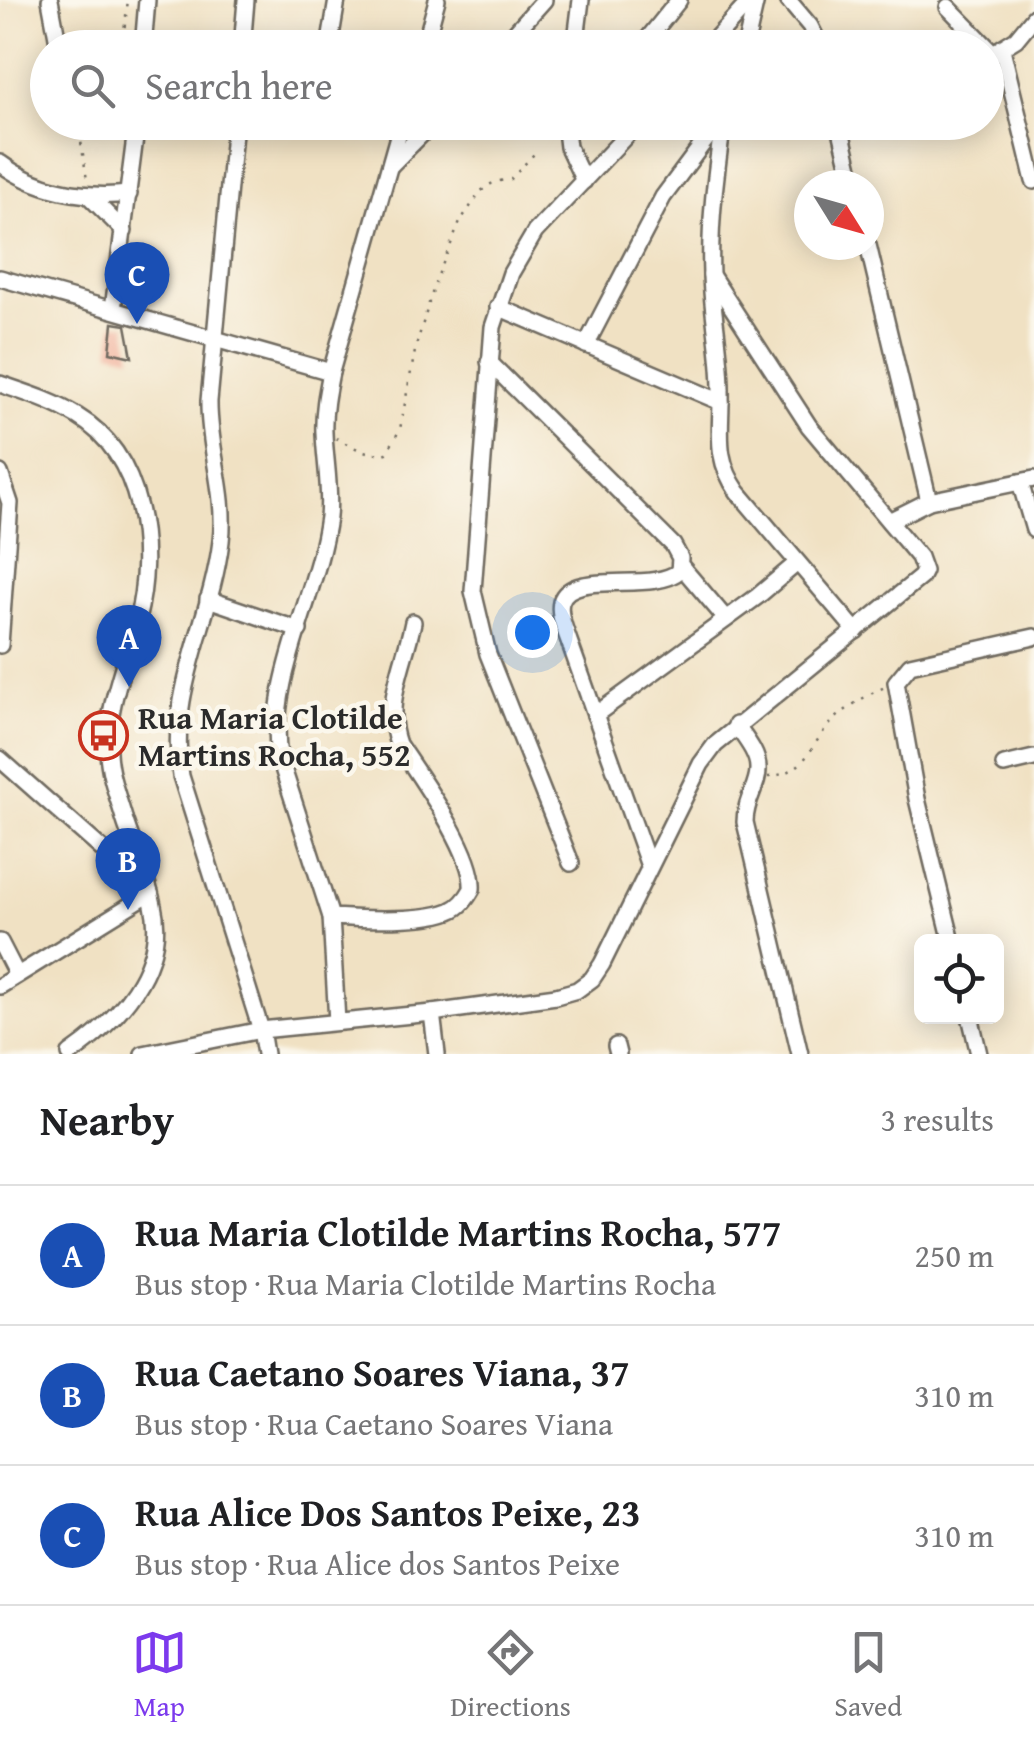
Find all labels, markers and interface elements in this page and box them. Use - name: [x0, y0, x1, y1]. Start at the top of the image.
- search box: [30, 30, 1004, 140]
- text: Search here: [145, 57, 333, 113]
- icon: search: [65, 58, 120, 113]
- north arrow: [794, 170, 884, 260]
- pin: C: [104, 242, 170, 324]
- pin: A: [96, 604, 162, 687]
- your location: [507, 607, 558, 658]
- place label: Rua Maria Clotilde Martins Rocha, 552: [138, 694, 411, 778]
- bus stop icon: Rua Maria Clotilde Martins Rocha, 552: [77, 709, 129, 761]
- pin: B: [96, 828, 160, 910]
- map controls: [914, 934, 1004, 1024]
- button: locate: [914, 934, 1004, 1024]
- text: Nearby: [40, 1089, 174, 1150]
- text: 3 results: [881, 1096, 994, 1143]
- text: Rua Maria Clotilde Martins Rocha, 577: [135, 1204, 781, 1260]
- text: A: [62, 1232, 83, 1279]
- text: 250 m: [915, 1232, 994, 1279]
- text: Bus stop · Rua Maria Clotilde Martins Rocha: [135, 1260, 716, 1307]
- text: Rua Caetano Soares Viana, 37: [135, 1344, 630, 1400]
- text: B: [63, 1372, 82, 1419]
- text: 310 m: [915, 1372, 994, 1419]
- text: Bus stop · Rua Caetano Soares Viana: [135, 1400, 613, 1447]
- text: Rua Alice Dos Santos Peixe, 23: [135, 1484, 641, 1540]
- text: C: [63, 1512, 82, 1559]
- text: 310 m: [915, 1512, 994, 1559]
- text: Bus stop · Rua Alice dos Santos Peixe: [135, 1540, 620, 1587]
- tab: Map: [132, 1625, 187, 1726]
- tab: Directions: [450, 1625, 571, 1726]
- tab: Saved: [834, 1625, 902, 1726]

